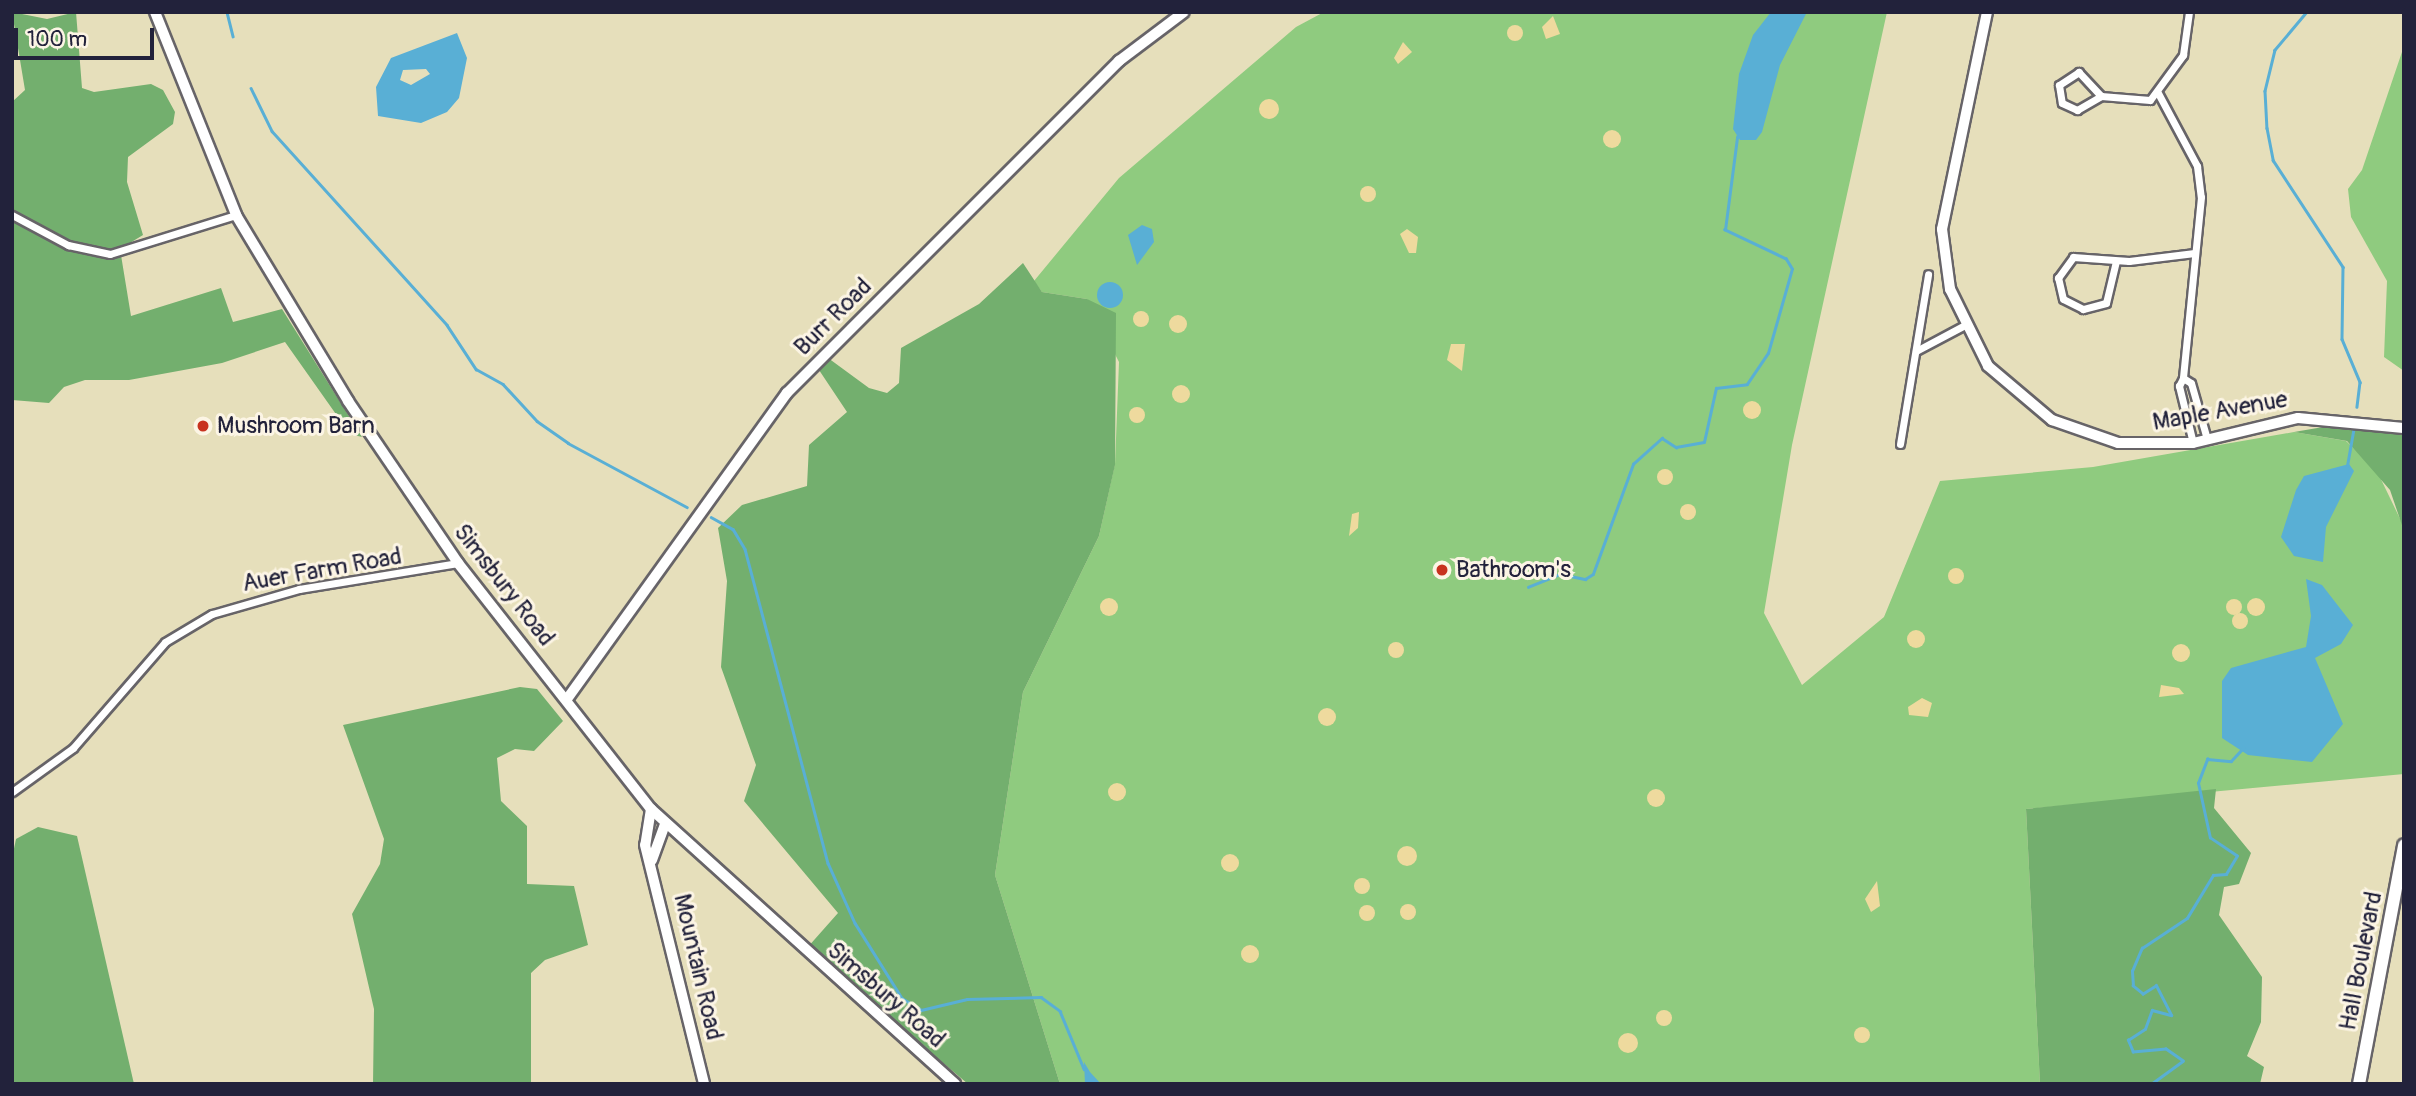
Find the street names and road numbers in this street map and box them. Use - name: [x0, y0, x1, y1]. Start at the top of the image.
- street label: Burr Road: [788, 272, 878, 362]
- street label: Maple Avenue: [2150, 385, 2290, 437]
- street label: Simsbury Road: [447, 518, 561, 652]
- street label: Auer Farm Road: [240, 542, 404, 598]
- street label: Hall Boulevard: [2333, 889, 2389, 1033]
- street label: Mountain Road: [667, 891, 729, 1043]
- street label: Simsbury Road: [821, 936, 951, 1054]

